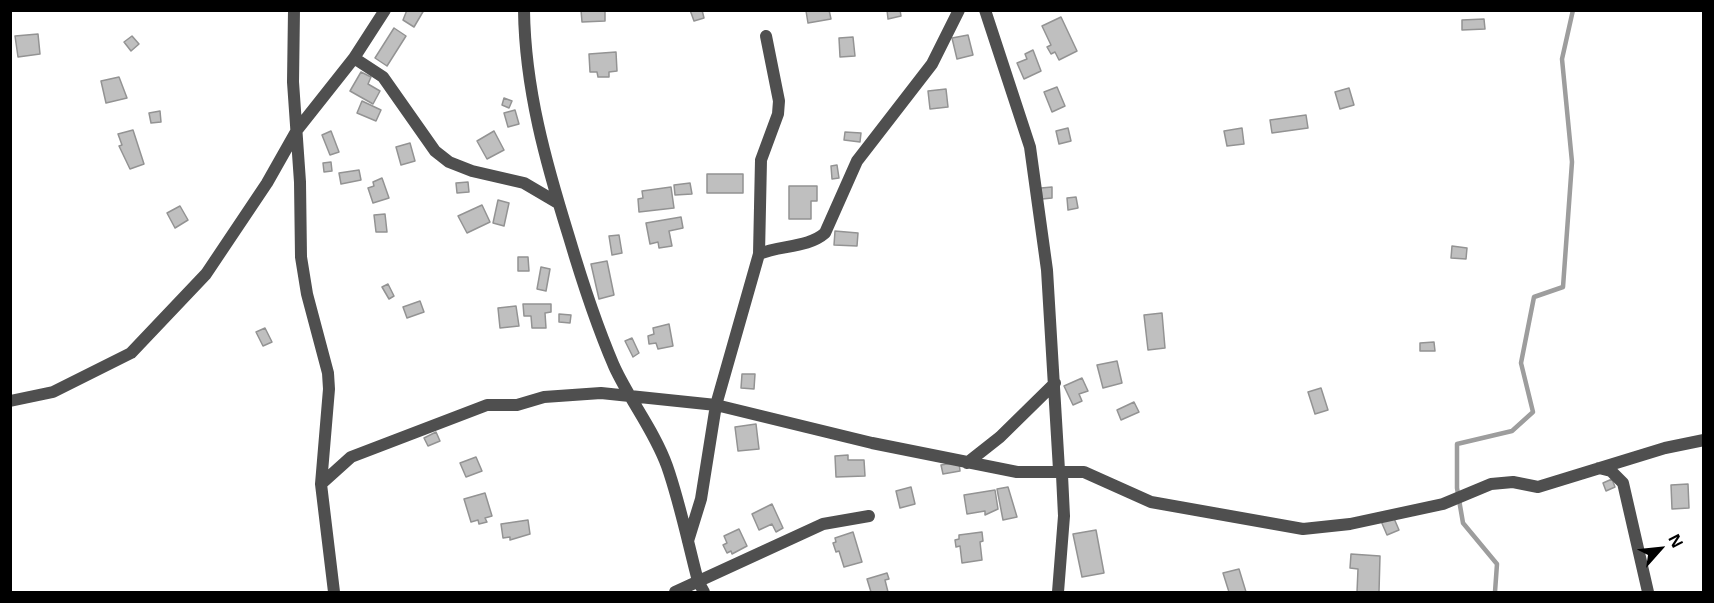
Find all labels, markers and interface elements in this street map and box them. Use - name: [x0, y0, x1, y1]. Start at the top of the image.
- north arrow: [1630, 519, 1690, 579]
- text: N: [1663, 530, 1689, 552]

